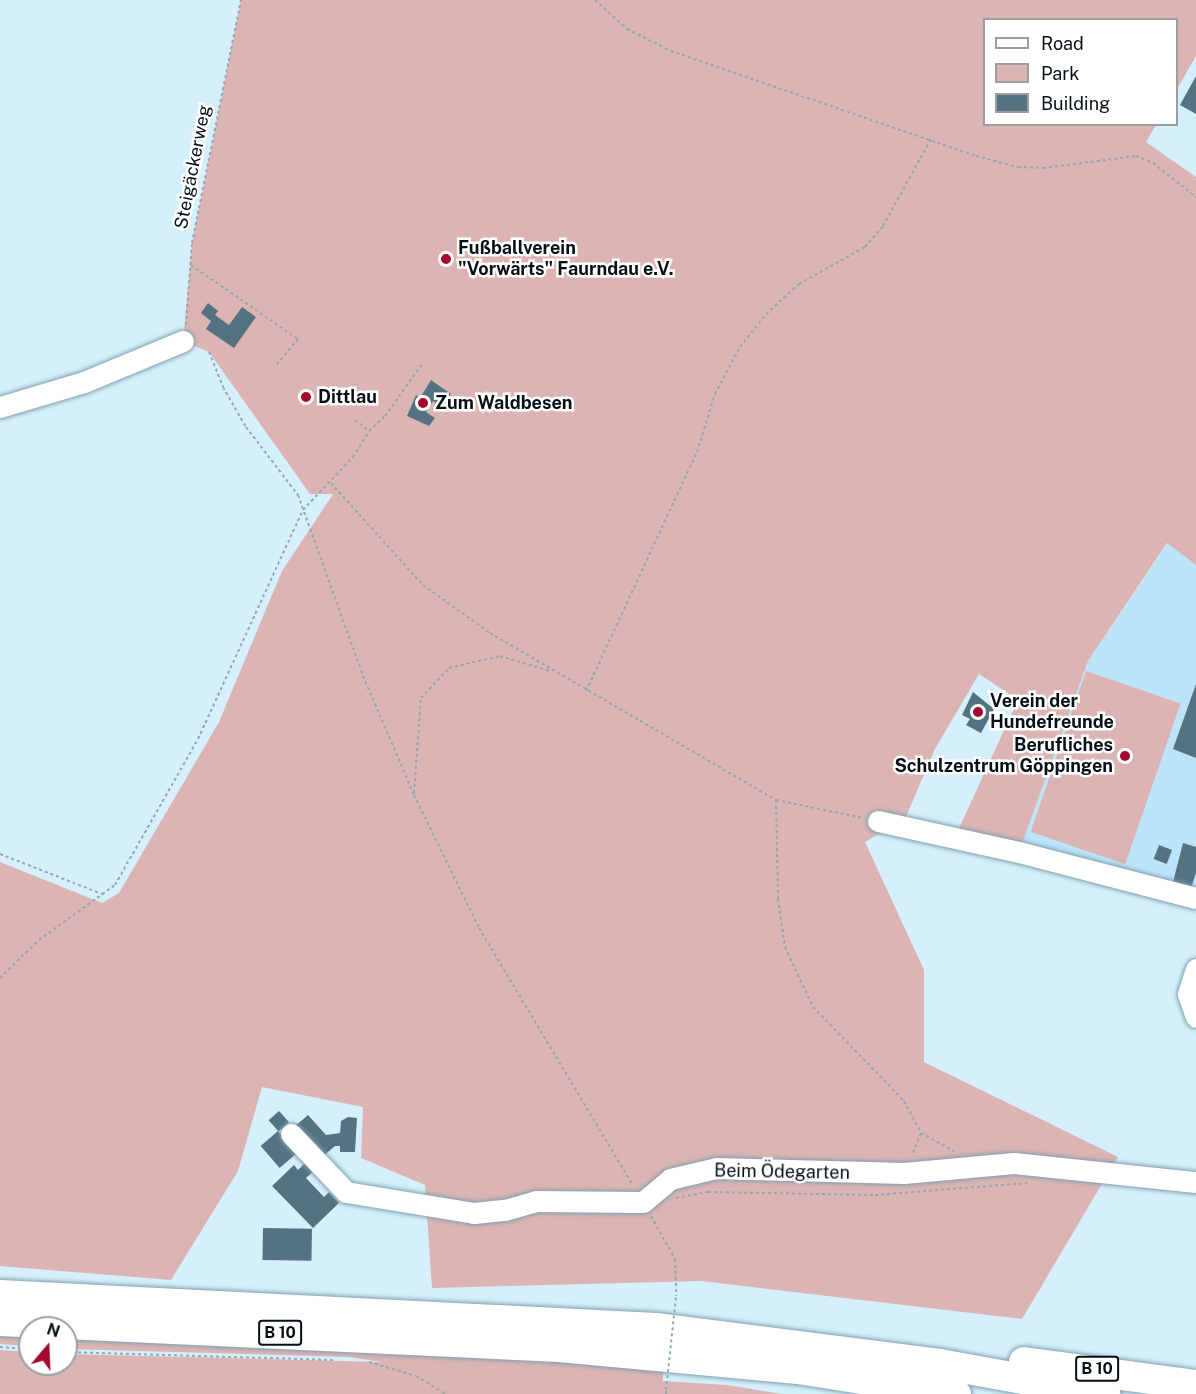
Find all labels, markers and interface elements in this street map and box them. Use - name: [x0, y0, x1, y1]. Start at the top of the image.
- legend: [983, 18, 1178, 126]
- text: Road: [1041, 33, 1084, 54]
- text: Park: [1041, 63, 1079, 84]
- text: Building: [1041, 93, 1110, 114]
- street label: Steigäckerweg: [170, 103, 216, 231]
- place label: Fußballverein "Vorwärts" Faurndau e.V.: [458, 238, 674, 280]
- marker: Fußballverein "Vorwärts" Faurndau e.V.: [439, 252, 453, 266]
- place label: Dittlau: [318, 386, 377, 408]
- marker: Dittlau: [299, 390, 313, 404]
- place label: Zum Waldbesen: [435, 392, 573, 414]
- marker: Zum Waldbesen: [416, 396, 430, 410]
- place label: Verein der Hundefreunde: [990, 691, 1114, 734]
- marker: Verein der Hundefreunde: [971, 705, 985, 719]
- place label: Berufliches Schulzentrum Göppingen: [894, 735, 1113, 777]
- marker: Berufliches Schulzentrum Göppingen: [1118, 749, 1132, 763]
- street label: Beim Ödegarten: [714, 1160, 850, 1184]
- north arrow: [18, 1316, 78, 1376]
- text: N: [44, 1319, 62, 1341]
- road number: B 10: [258, 1320, 302, 1346]
- road number: B 10: [1074, 1356, 1120, 1382]

